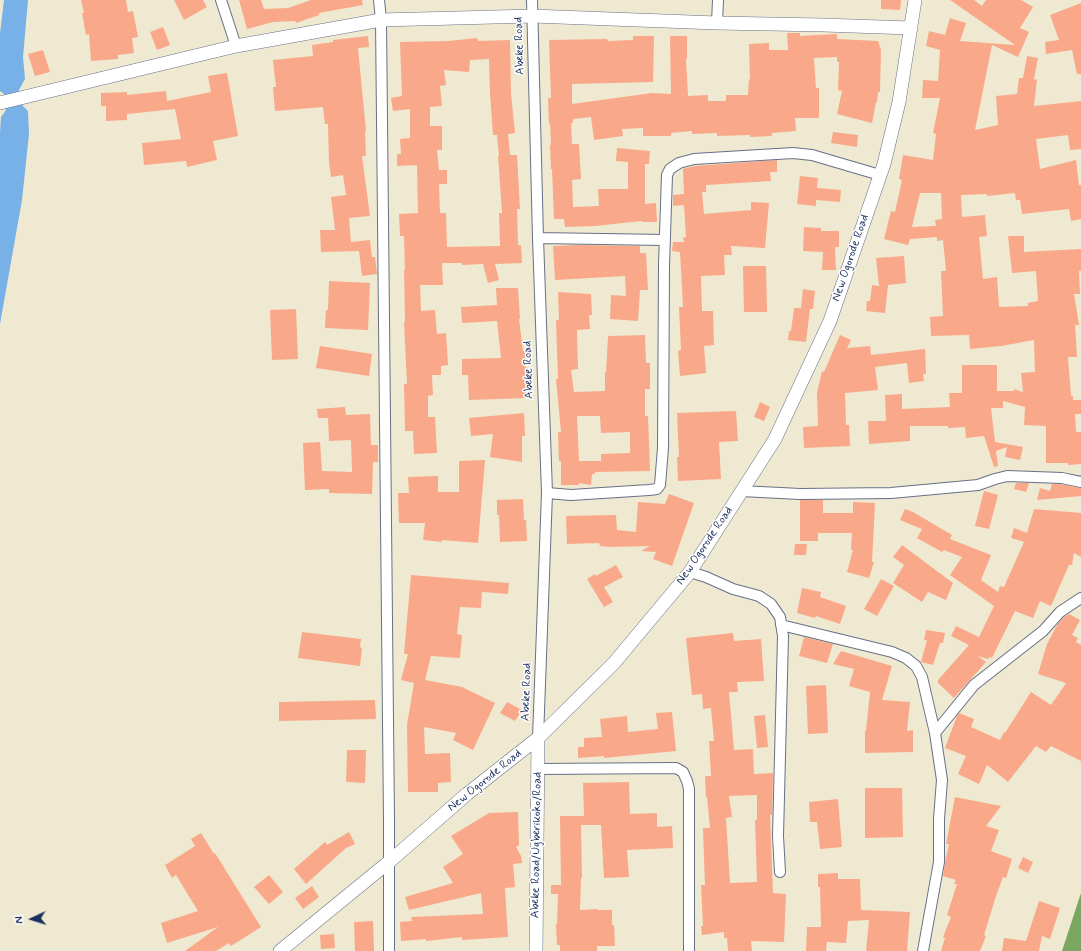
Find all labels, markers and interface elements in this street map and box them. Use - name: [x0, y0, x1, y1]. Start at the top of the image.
- street label: Abeke Road: [512, 17, 528, 75]
- street label: New Ogorode Road: [829, 213, 873, 303]
- street label: Abeke Road: [521, 341, 537, 399]
- street label: New Ogorode Road: [674, 504, 736, 588]
- street label: Abeke Road: [519, 663, 535, 721]
- street label: New Ogorode Road: [445, 747, 525, 815]
- street label: Abeke Road/Ugberikoko/Road: [529, 772, 545, 918]
- north arrow: [12, 899, 52, 939]
- text: N: [13, 916, 27, 924]

